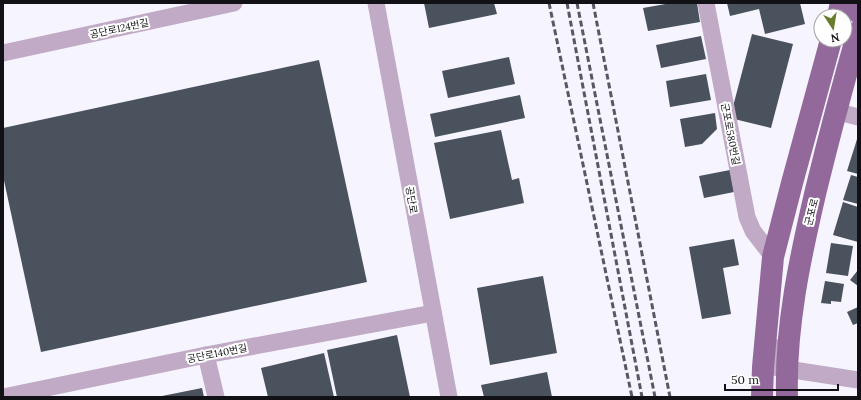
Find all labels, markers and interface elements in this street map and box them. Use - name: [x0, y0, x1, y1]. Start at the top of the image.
- north arrow: [813, 8, 853, 48]
- street label: 공단로124번길: [88, 16, 150, 41]
- text: N: [829, 30, 841, 46]
- street label: 군포로580번길: [718, 102, 743, 166]
- street label: 공단로: [403, 185, 420, 215]
- street label: 군포로: [802, 197, 821, 227]
- street label: 공단로140번길: [186, 341, 248, 366]
- scale bar: [725, 366, 838, 392]
- text: 50 m: [731, 372, 759, 387]

